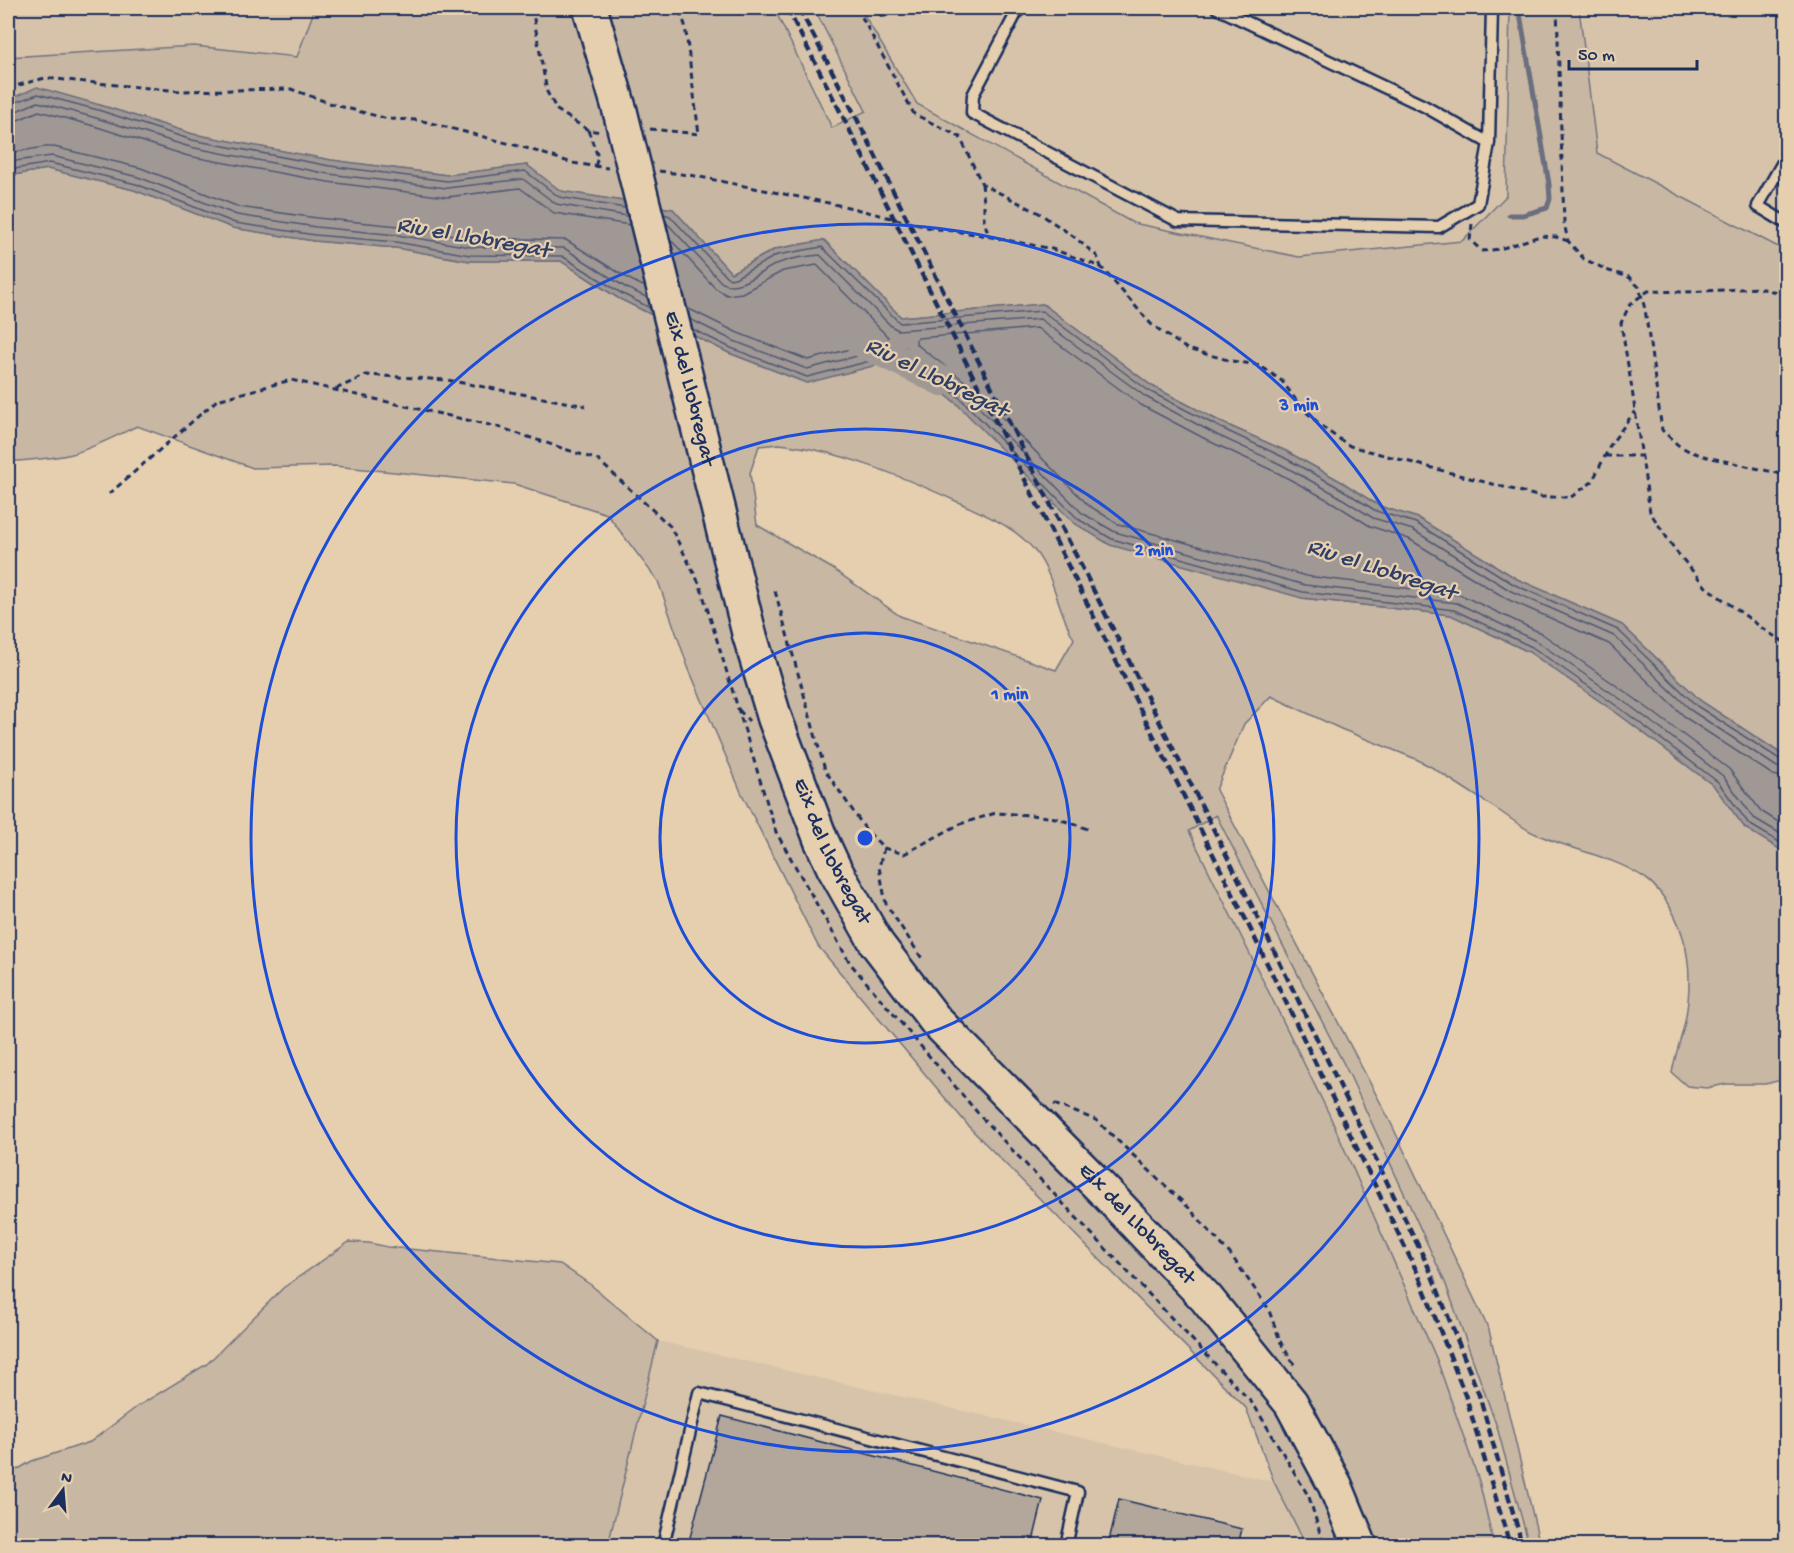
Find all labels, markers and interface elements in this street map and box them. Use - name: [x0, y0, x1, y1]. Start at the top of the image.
- scale bar: [1569, 33, 1696, 71]
- text: 50 m: [1578, 46, 1615, 67]
- water label: Riu el Llobregat: [394, 211, 556, 267]
- street label: Eix del Llobregat: [657, 309, 721, 471]
- water label: Riu el Llobregat: [860, 332, 1016, 428]
- text: 3 min: [1279, 396, 1319, 417]
- water label: Riu el Llobregat: [1303, 533, 1463, 610]
- text: 2 min: [1135, 541, 1174, 562]
- text: 1 min: [991, 685, 1029, 706]
- street label: Eix del Llobregat: [786, 775, 877, 931]
- centre of rings: [855, 828, 875, 848]
- street label: Eix del Llobregat: [1072, 1159, 1202, 1292]
- north arrow: [33, 1460, 93, 1520]
- text: N: [59, 1468, 74, 1490]

